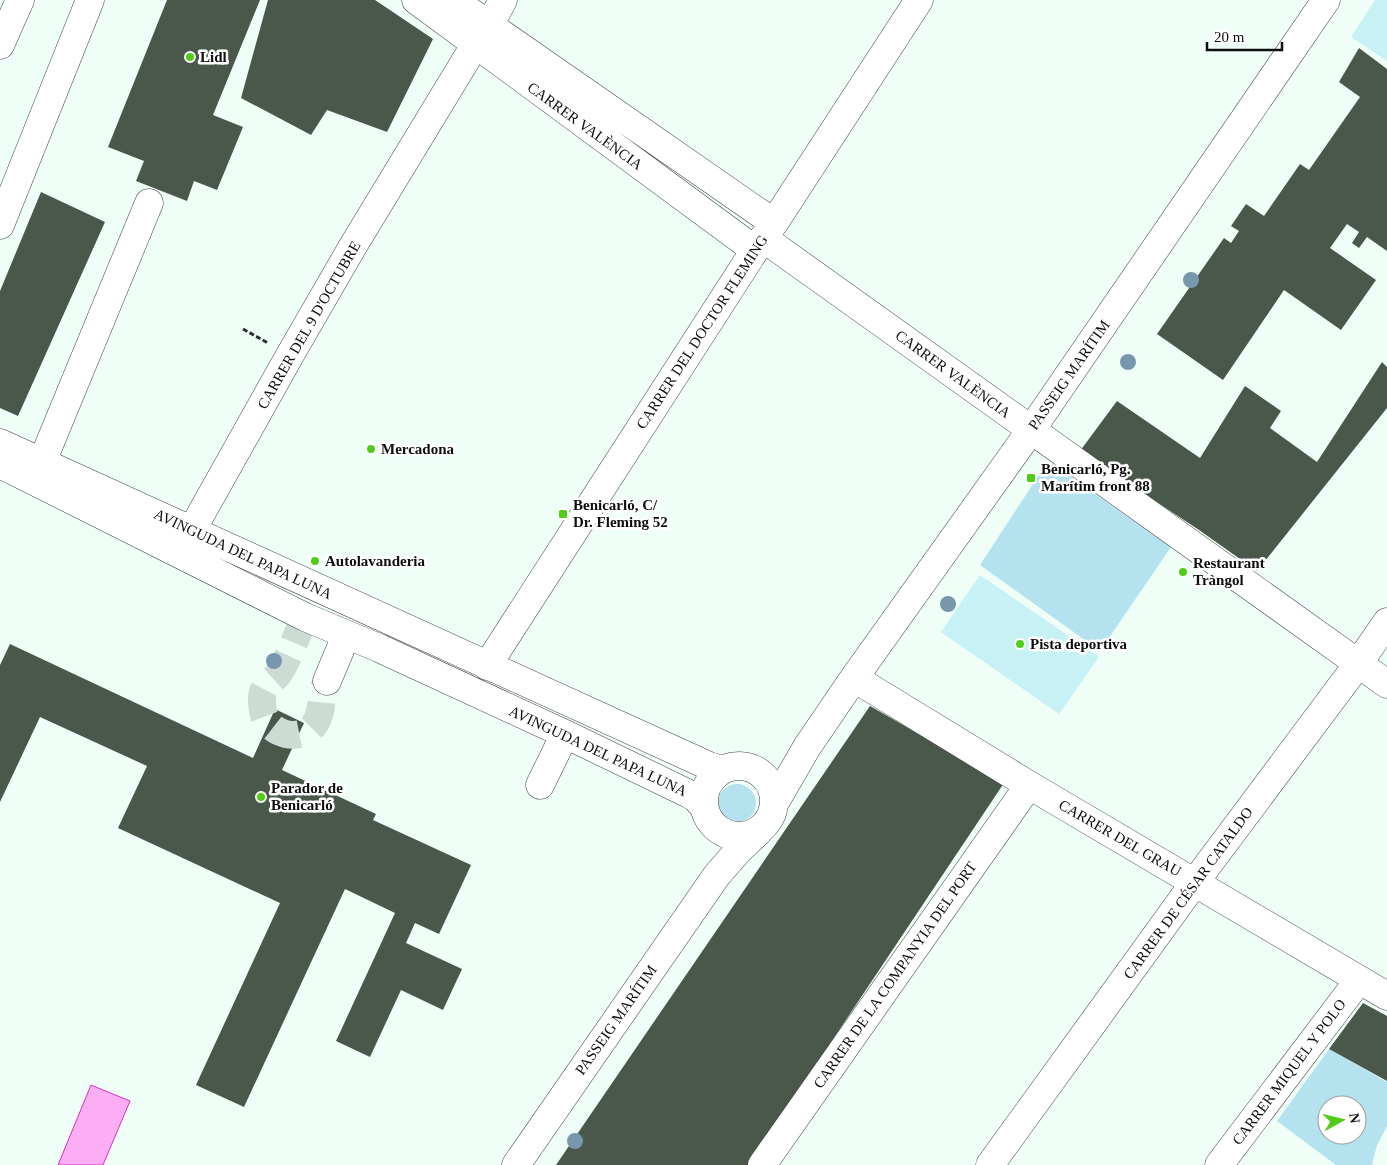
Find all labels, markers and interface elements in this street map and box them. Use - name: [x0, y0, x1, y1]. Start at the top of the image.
- scale bar: [1207, 20, 1282, 52]
- text: 20 m: [1214, 29, 1245, 45]
- place label: Lidl: [200, 49, 227, 65]
- marker: Lidl: [184, 51, 196, 63]
- street label: CARRER VALÈNCIA: [524, 79, 646, 173]
- street label: CARRER DEL DOCTOR FLEMING: [633, 232, 771, 432]
- street label: CARRER DEL 9 D'OCTUBRE: [254, 238, 364, 412]
- street label: PASSEIG MARÍTIM: [1025, 317, 1113, 433]
- street label: CARRER VALÈNCIA: [892, 327, 1014, 421]
- place label: Mercadona: [381, 441, 455, 457]
- marker: Mercadona: [365, 443, 377, 455]
- place label: Benicarló, Pg. Marítim front 88: [1041, 461, 1150, 494]
- marker: Benicarló, Pg. Marítim front 88: [1025, 472, 1037, 484]
- place label: Benicarló, C/ Dr. Fleming 52: [573, 497, 668, 530]
- street label: AVINGUDA DEL PAPA LUNA: [152, 506, 335, 602]
- marker: Benicarló, C/ Dr. Fleming 52: [557, 508, 569, 520]
- place label: Autolavanderia: [325, 553, 426, 569]
- marker: Autolavanderia: [309, 555, 321, 567]
- place label: Restaurant Tràngol: [1193, 555, 1265, 588]
- marker: Restaurant Tràngol: [1177, 566, 1189, 578]
- place label: Pista deportiva: [1030, 636, 1128, 652]
- marker: Pista deportiva: [1014, 638, 1026, 650]
- street label: AVINGUDA DEL PAPA LUNA: [507, 703, 690, 799]
- place label: Parador de Benicarló: [271, 780, 343, 813]
- marker: Parador de Benicarló: [255, 791, 267, 803]
- street label: CARRER DEL GRAU: [1056, 796, 1184, 880]
- street label: CARRER DE CÉSAR CATALDO: [1120, 804, 1256, 982]
- street label: CARRER DE LA COMPANYIA DEL PORT: [810, 859, 980, 1091]
- street label: PASSEIG MARÍTIM: [572, 962, 660, 1078]
- street label: CARRER MIQUEL Y POLO: [1229, 996, 1349, 1148]
- north arrow: [1317, 1095, 1367, 1145]
- text: N: [1346, 1112, 1363, 1124]

